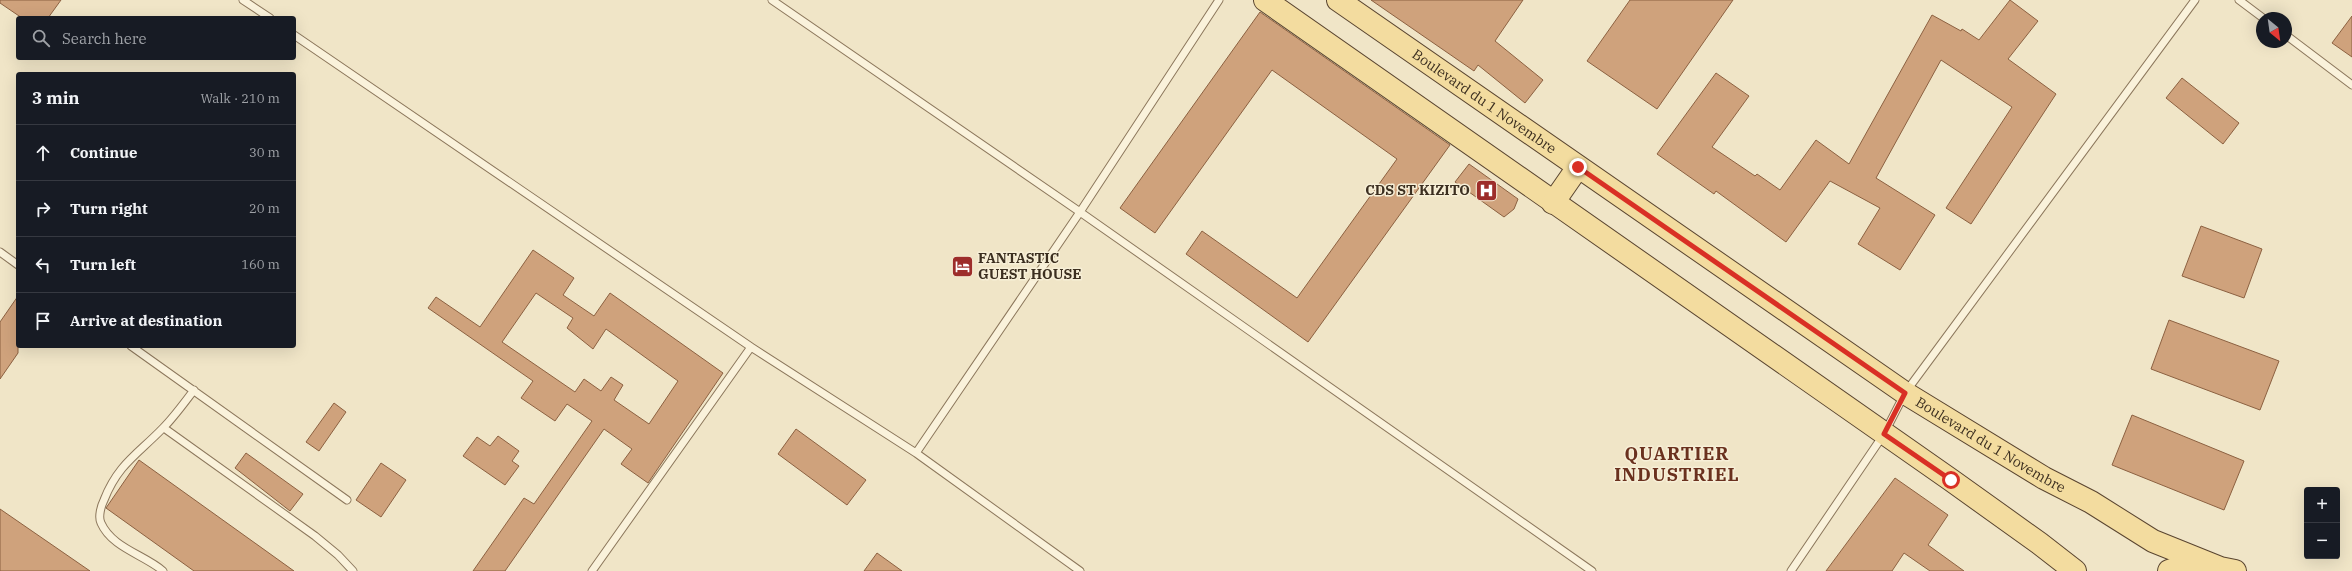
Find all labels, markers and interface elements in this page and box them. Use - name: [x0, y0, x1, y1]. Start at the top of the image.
- north arrow: [2256, 12, 2292, 48]
- search box: [16, 16, 296, 60]
- icon: search: [30, 27, 52, 49]
- text: Search here: [62, 29, 147, 48]
- street label: Boulevard du 1 Novembre: [1409, 45, 1560, 158]
- text: 3 min: [32, 87, 80, 109]
- text: Walk · 210 m: [201, 90, 280, 107]
- icon: ahead: [32, 142, 54, 164]
- text: Continue: [70, 143, 137, 162]
- text: 30 m: [249, 144, 280, 161]
- route end: [1569, 158, 1587, 176]
- hospital icon: CDS ST KIZITO: [1473, 177, 1499, 203]
- place label: CDS ST KIZITO: [1365, 181, 1470, 199]
- icon: right: [32, 198, 54, 220]
- text: Turn right: [70, 199, 148, 218]
- text: 20 m: [249, 200, 280, 217]
- place label: FANTASTIC GUEST HOUSE: [978, 249, 1081, 283]
- hotel icon: FANTASTIC GUEST HOUSE: [949, 253, 975, 279]
- icon: left: [32, 254, 54, 276]
- text: Turn left: [70, 255, 136, 274]
- text: 160 m: [241, 256, 280, 273]
- icon: arrive: [32, 310, 54, 332]
- text: Arrive at destination: [70, 311, 222, 330]
- street label: Boulevard du 1 Novembre: [1913, 393, 2069, 496]
- district label: QUARTIER INDUSTRIEL: [1614, 442, 1740, 486]
- route start: [1942, 471, 1960, 489]
- map controls: [2304, 487, 2340, 559]
- button: +: [2304, 487, 2340, 523]
- button: −: [2304, 523, 2340, 559]

